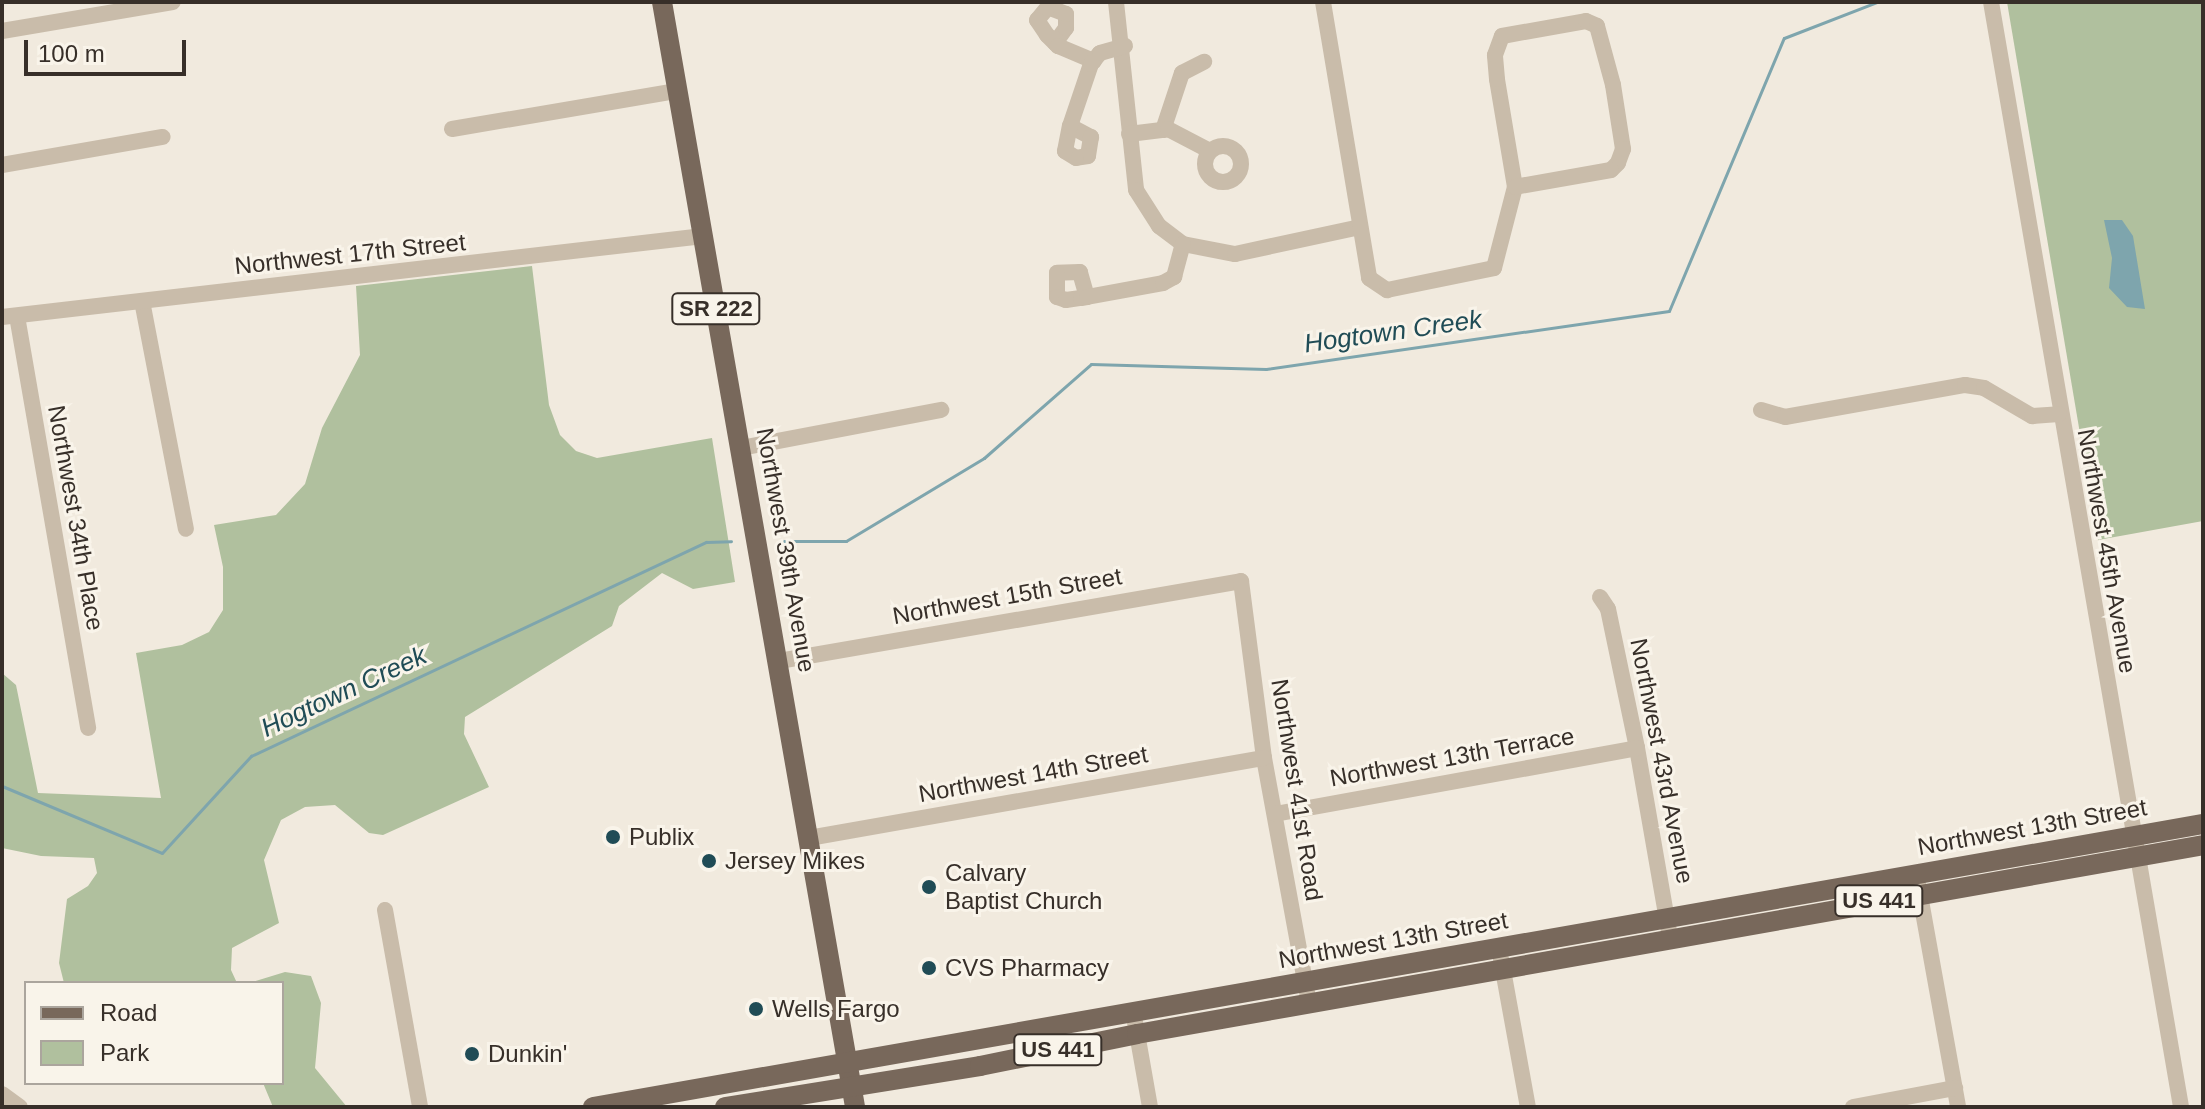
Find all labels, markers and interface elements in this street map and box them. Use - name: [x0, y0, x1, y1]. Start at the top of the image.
- scale bar: [28, 24, 190, 74]
- text: 100 m: [38, 40, 105, 67]
- street label: Northwest 17th Street: [233, 228, 467, 280]
- road number: SR 222: [670, 291, 762, 327]
- water label: Hogtown Creek: [1302, 304, 1484, 360]
- street label: Northwest 34th Place: [42, 403, 110, 633]
- street label: Northwest 39th Avenue: [750, 425, 822, 675]
- street label: Northwest 45th Avenue: [2071, 426, 2143, 676]
- street label: Northwest 15th Street: [890, 562, 1124, 630]
- street label: Northwest 43rd Avenue: [1624, 635, 1700, 887]
- water label: Hogtown Creek: [256, 640, 432, 744]
- street label: Northwest 41st Road: [1265, 677, 1329, 903]
- street label: Northwest 13th Terrace: [1327, 721, 1577, 793]
- street label: Northwest 14th Street: [916, 740, 1150, 808]
- street label: Northwest 13th Street: [1915, 793, 2149, 861]
- place label: Publix: [629, 823, 694, 851]
- marker: Publix: [604, 828, 622, 846]
- place label: Jersey Mikes: [725, 847, 865, 875]
- marker: Jersey Mikes: [700, 852, 718, 870]
- place label: Calvary Baptist Church: [945, 859, 1102, 915]
- marker: Calvary Baptist Church: [920, 878, 938, 896]
- road number: US 441: [1833, 883, 1925, 919]
- street label: Northwest 13th Street: [1276, 906, 1510, 974]
- place label: CVS Pharmacy: [945, 954, 1109, 982]
- marker: CVS Pharmacy: [920, 959, 938, 977]
- legend: [24, 981, 284, 1085]
- place label: Wells Fargo: [772, 995, 900, 1023]
- text: Road: [100, 999, 157, 1026]
- marker: Wells Fargo: [747, 1000, 765, 1018]
- road number: US 441: [1012, 1032, 1104, 1068]
- text: Park: [100, 1039, 149, 1066]
- place label: Dunkin': [488, 1040, 567, 1068]
- marker: Dunkin': [463, 1045, 481, 1063]

